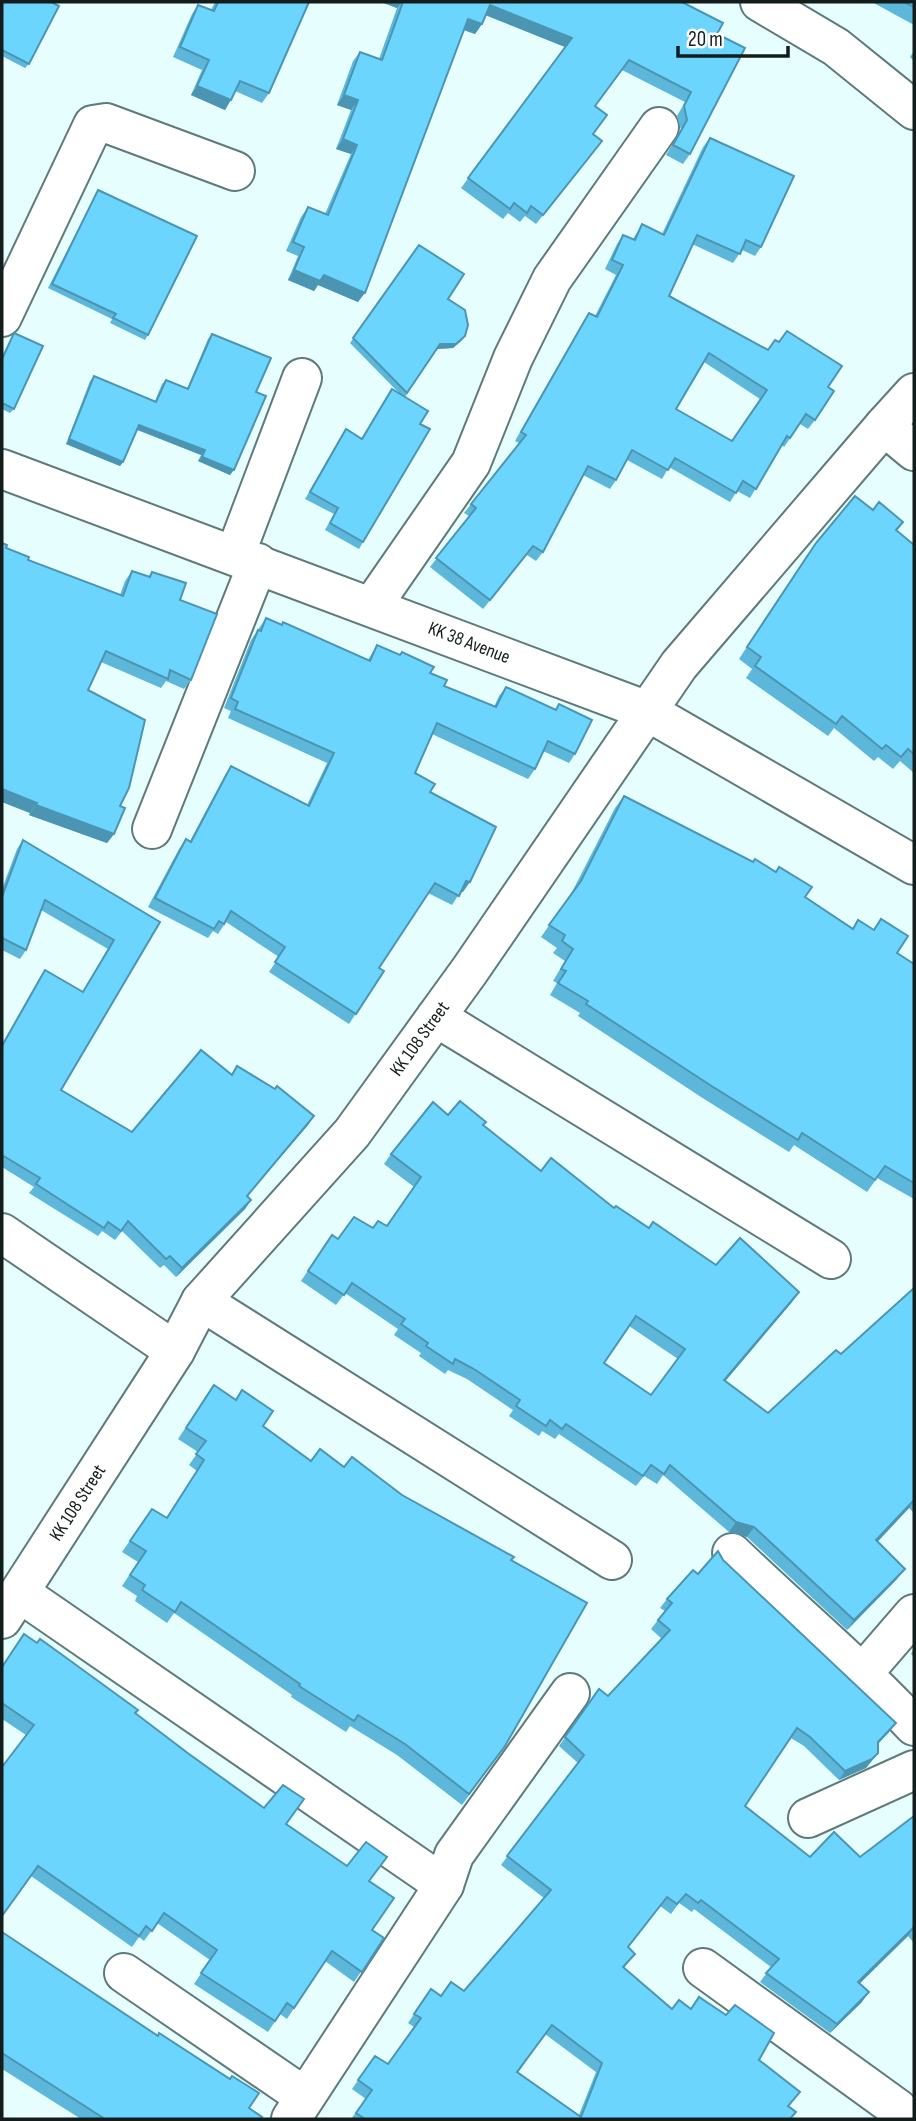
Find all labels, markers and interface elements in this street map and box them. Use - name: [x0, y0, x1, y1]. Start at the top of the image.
- scale bar: [678, 14, 788, 58]
- text: 20 m: [688, 27, 723, 52]
- street label: KK 38 Avenue: [425, 617, 513, 669]
- street label: KK 108 Street: [385, 997, 455, 1081]
- street label: KK 108 Street: [45, 1460, 111, 1546]

